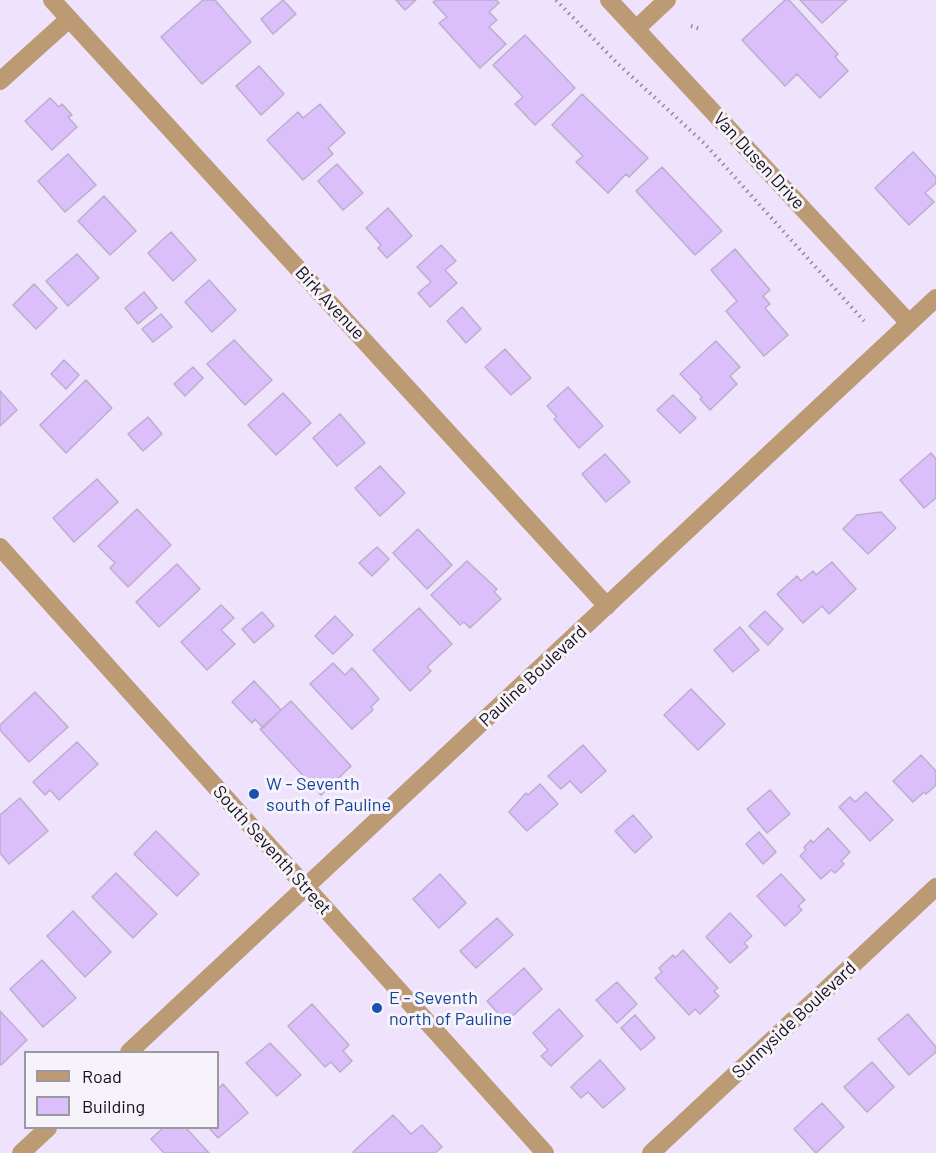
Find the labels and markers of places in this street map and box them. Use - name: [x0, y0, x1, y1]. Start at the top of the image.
- place label: W - Seventh south of Pauline: [266, 773, 391, 816]
- marker: W - Seventh south of Pauline: [247, 787, 261, 801]
- place label: E - Seventh north of Pauline: [389, 987, 512, 1030]
- marker: E - Seventh north of Pauline: [370, 1001, 384, 1015]

